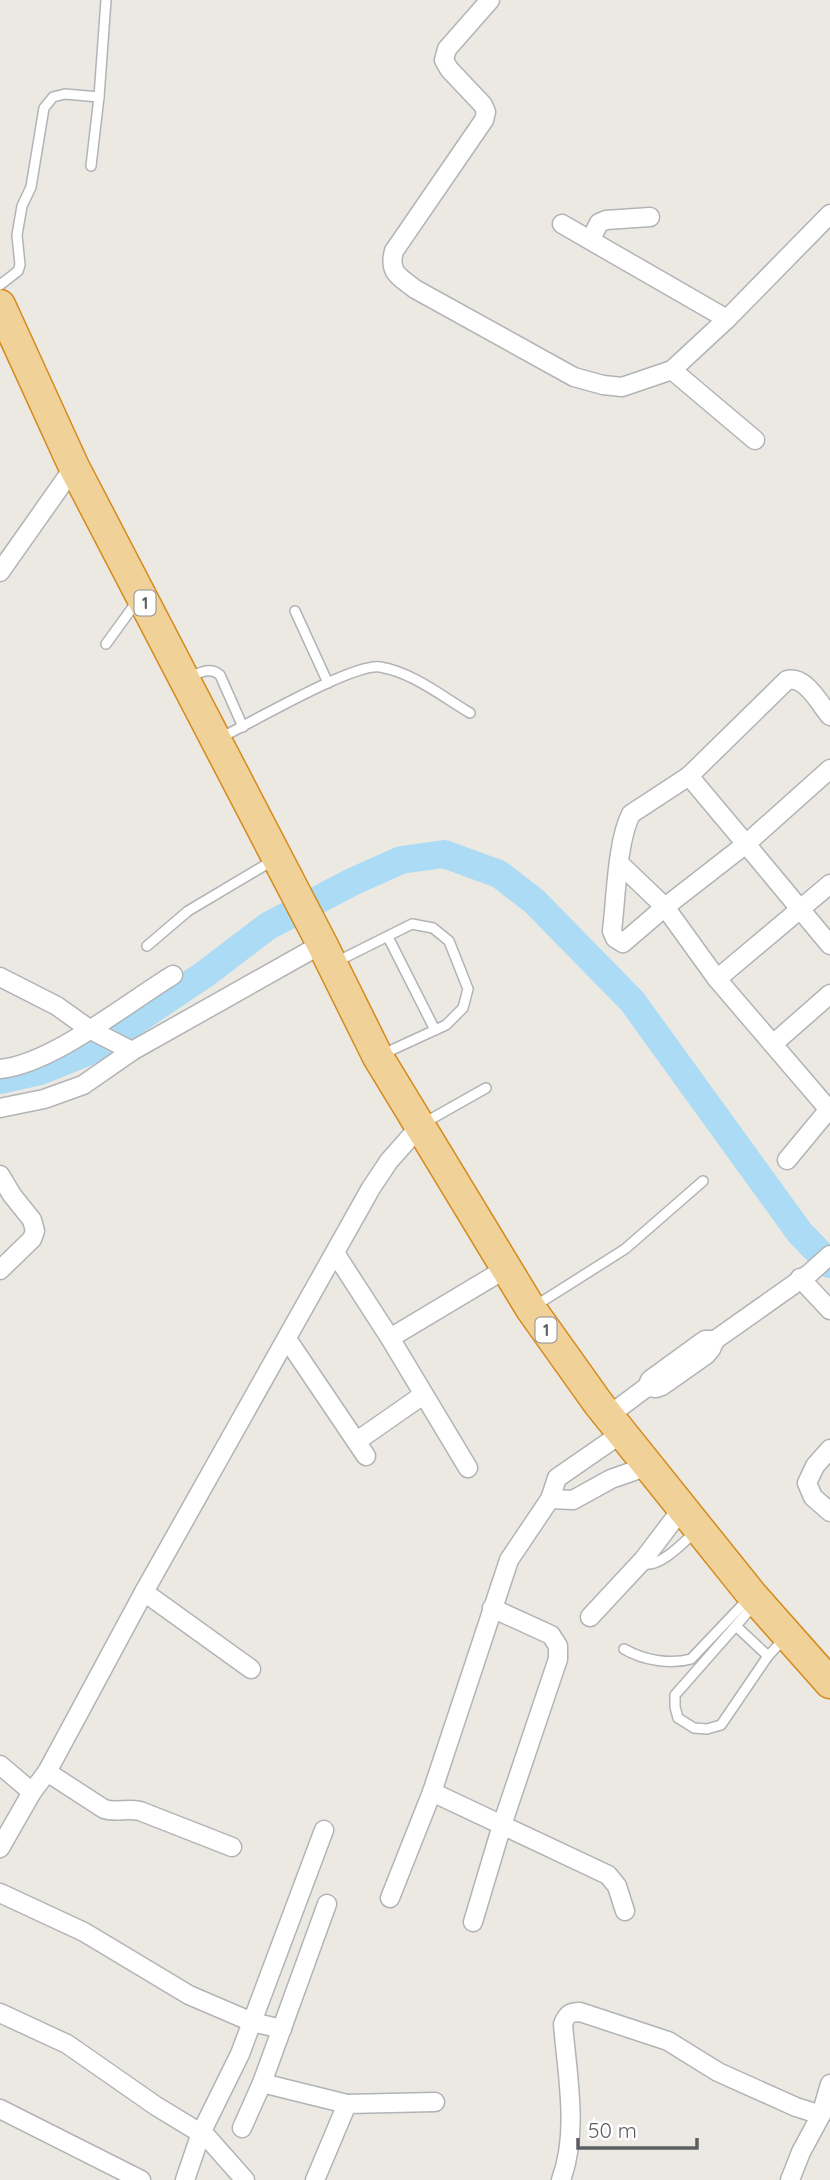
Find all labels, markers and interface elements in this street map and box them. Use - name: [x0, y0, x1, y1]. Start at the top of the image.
- road number: 1: [134, 590, 156, 616]
- road number: 1: [536, 1318, 556, 1342]
- scale bar: [578, 2106, 697, 2150]
- text: 50 m: [588, 2117, 637, 2143]

